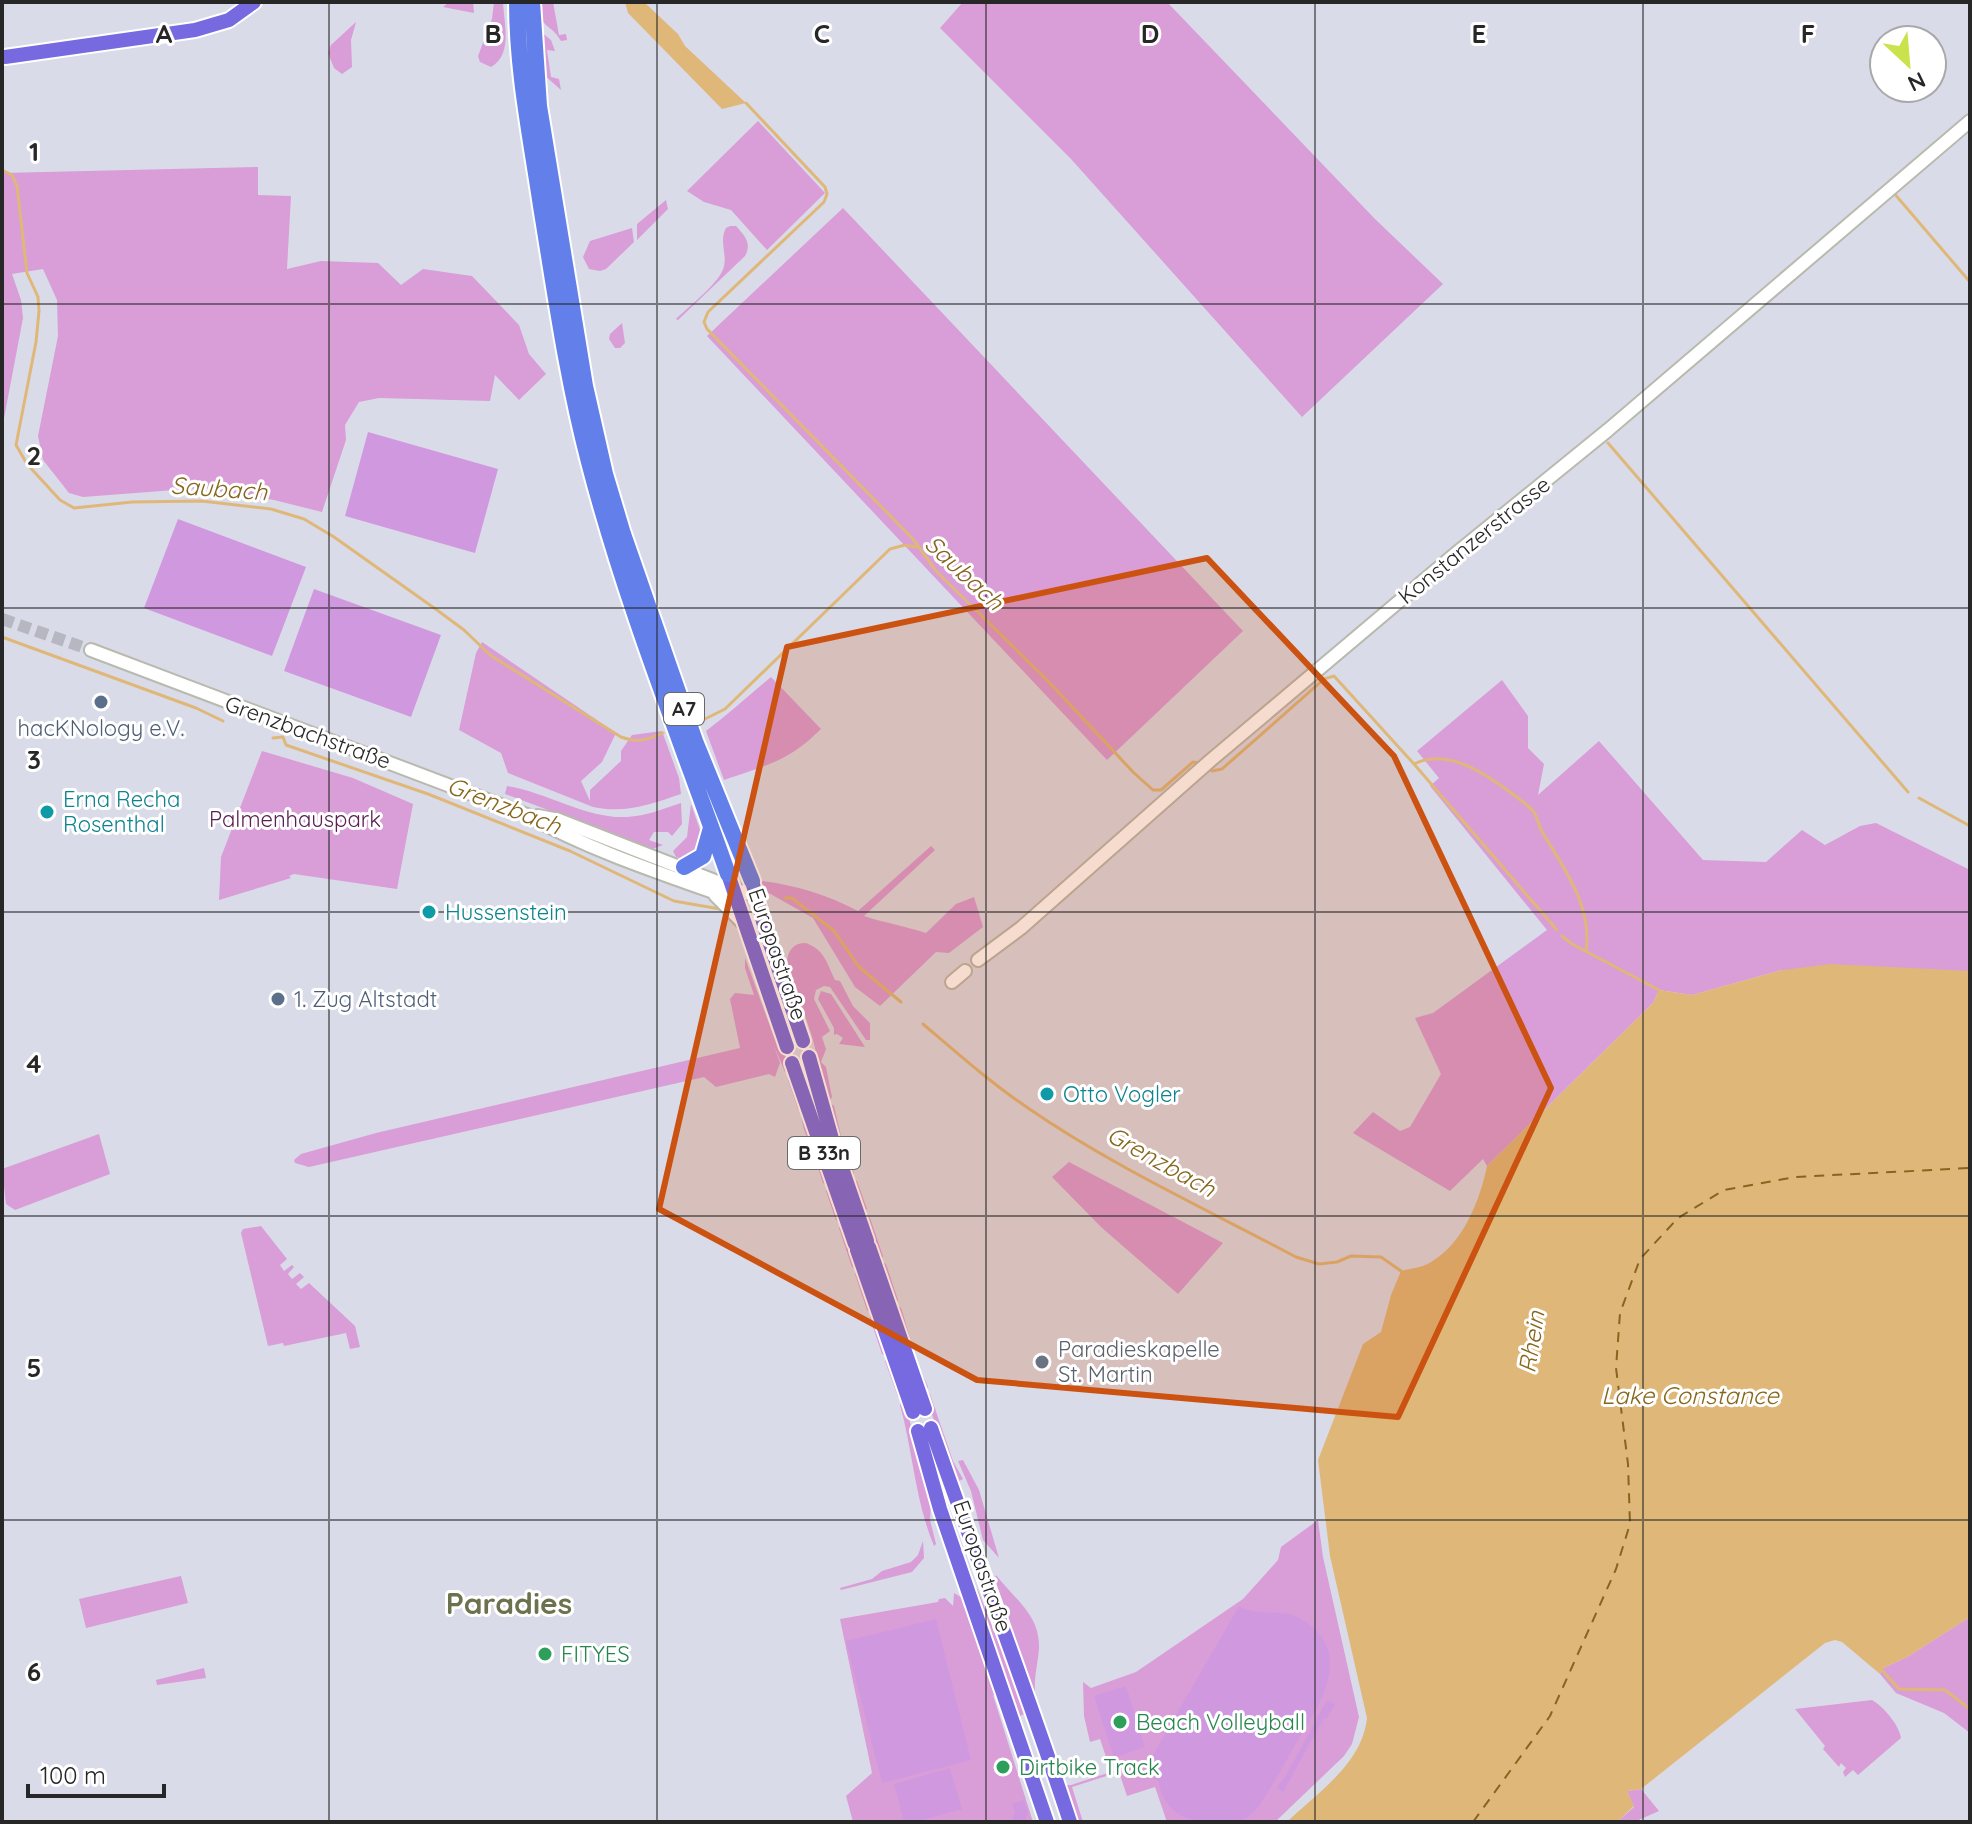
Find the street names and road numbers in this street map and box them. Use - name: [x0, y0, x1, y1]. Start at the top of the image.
- street label: Konstanzerstrasse: [1392, 470, 1556, 610]
- street label: Grenzbachstraße: [221, 689, 395, 775]
- road number: A7: [664, 693, 704, 725]
- street label: Europastraße: [742, 884, 814, 1024]
- road number: B 33n: [788, 1137, 860, 1169]
- street label: Europastraße: [947, 1496, 1019, 1636]

